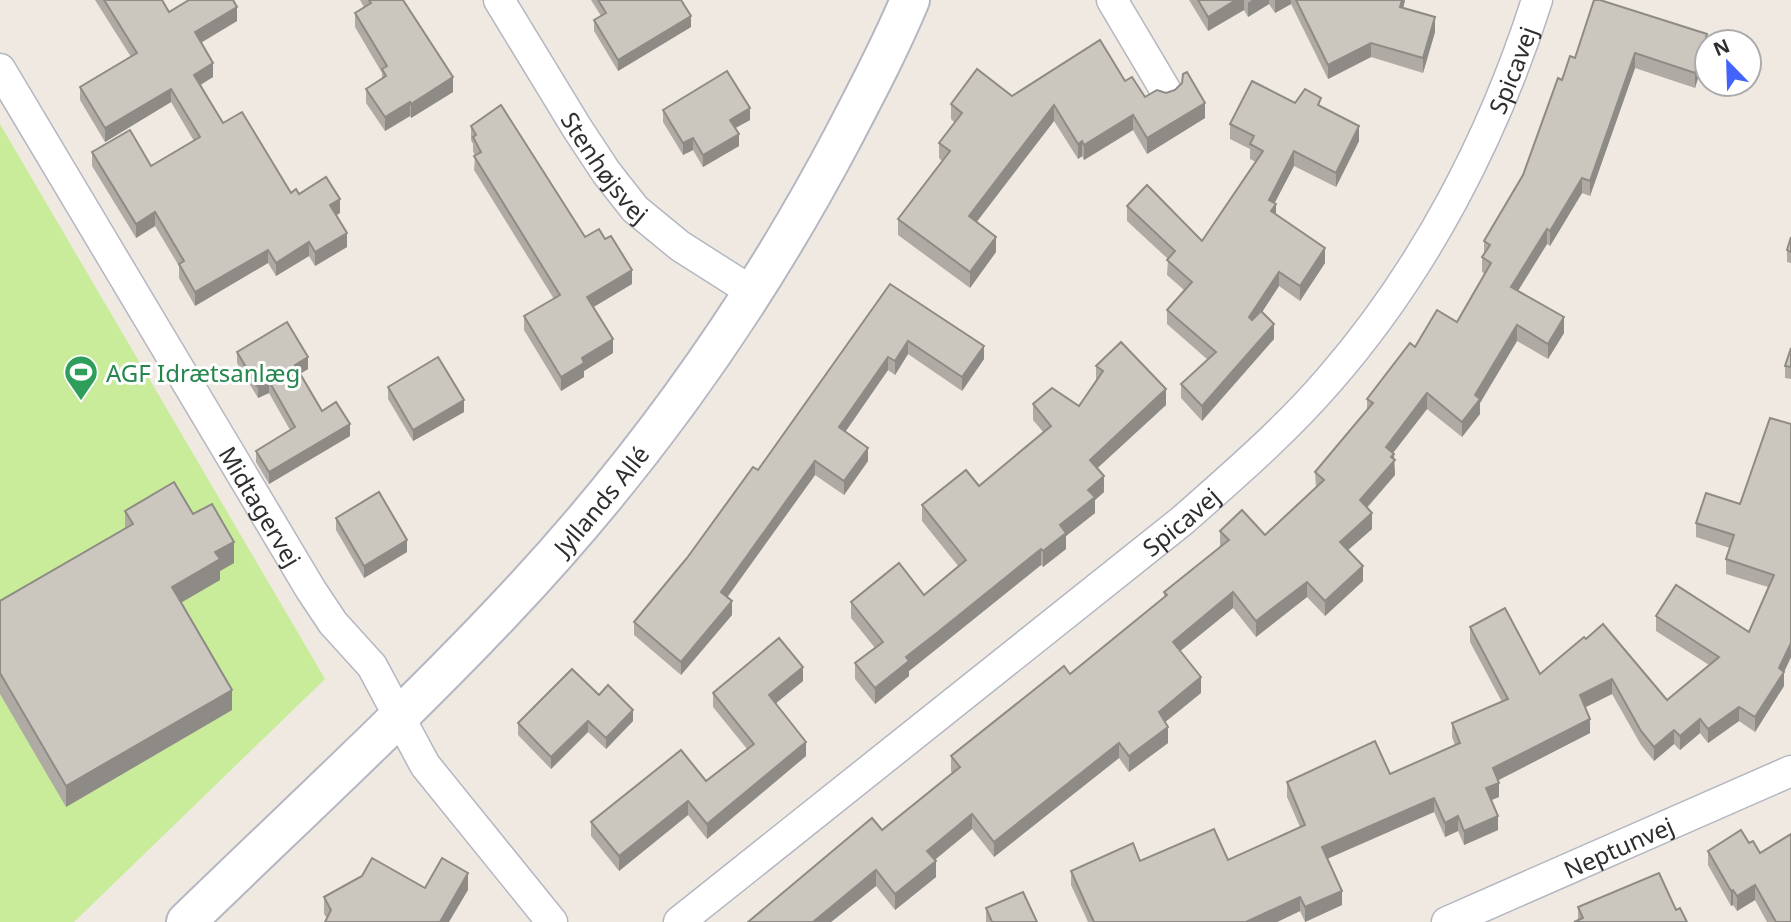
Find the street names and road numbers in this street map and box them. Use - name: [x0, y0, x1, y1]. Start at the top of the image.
- street label: Spicavej: [1480, 22, 1544, 119]
- street label: Stenhøjsvej: [554, 105, 656, 230]
- street label: Jyllands Allé: [544, 438, 656, 564]
- street label: Midtagervej: [212, 440, 310, 573]
- street label: Spicavej: [1135, 479, 1226, 563]
- street label: Neptunvej: [1558, 808, 1678, 885]

